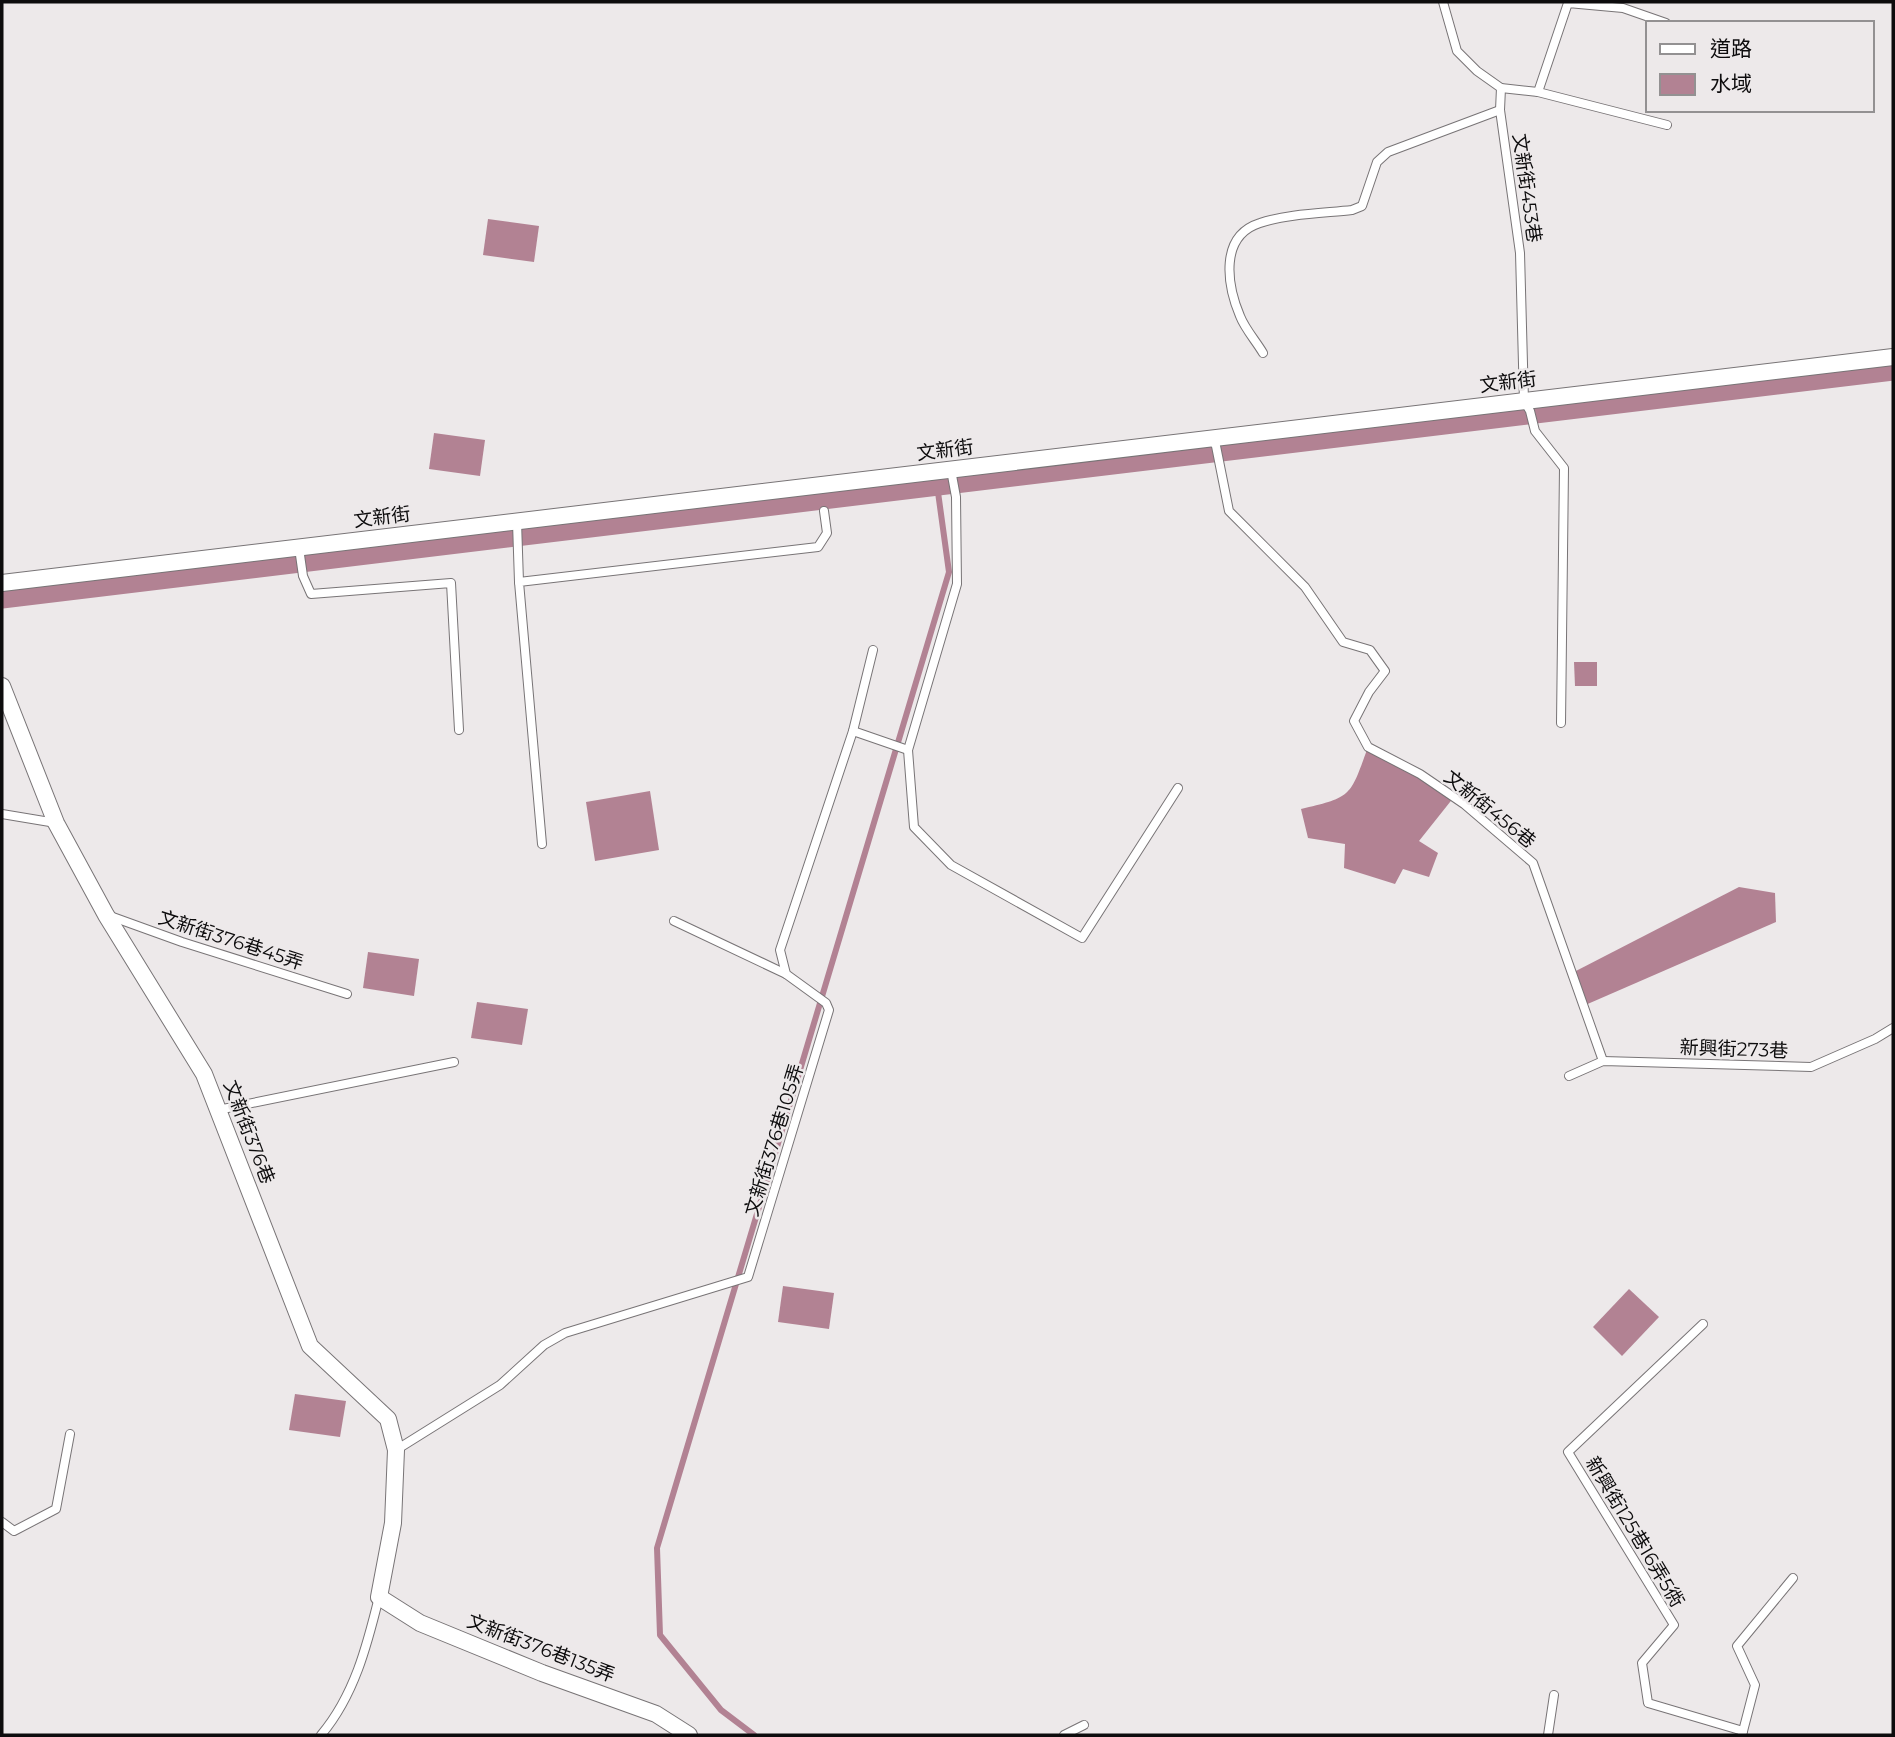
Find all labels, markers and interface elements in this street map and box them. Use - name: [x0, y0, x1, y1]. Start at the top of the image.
- legend: [1646, 21, 1874, 112]
- text: 道路: [1710, 36, 1752, 61]
- text: 水域: [1710, 71, 1752, 96]
- street label: 文新街453巷: [1508, 132, 1546, 244]
- street label: 文新街: [1478, 367, 1538, 397]
- street label: 文新街: [915, 435, 975, 465]
- street label: 文新街: [352, 502, 412, 532]
- street label: 文新街456巷: [1440, 765, 1540, 853]
- street label: 文新街376巷45弄: [156, 906, 306, 974]
- street label: 新興街273巷: [1679, 1036, 1789, 1062]
- street label: 文新街376巷105弄: [740, 1061, 808, 1219]
- street label: 文新街376巷: [219, 1077, 279, 1187]
- street label: 新興街125巷16弄5衖: [1581, 1453, 1689, 1611]
- street label: 文新街376巷135弄: [464, 1609, 618, 1687]

